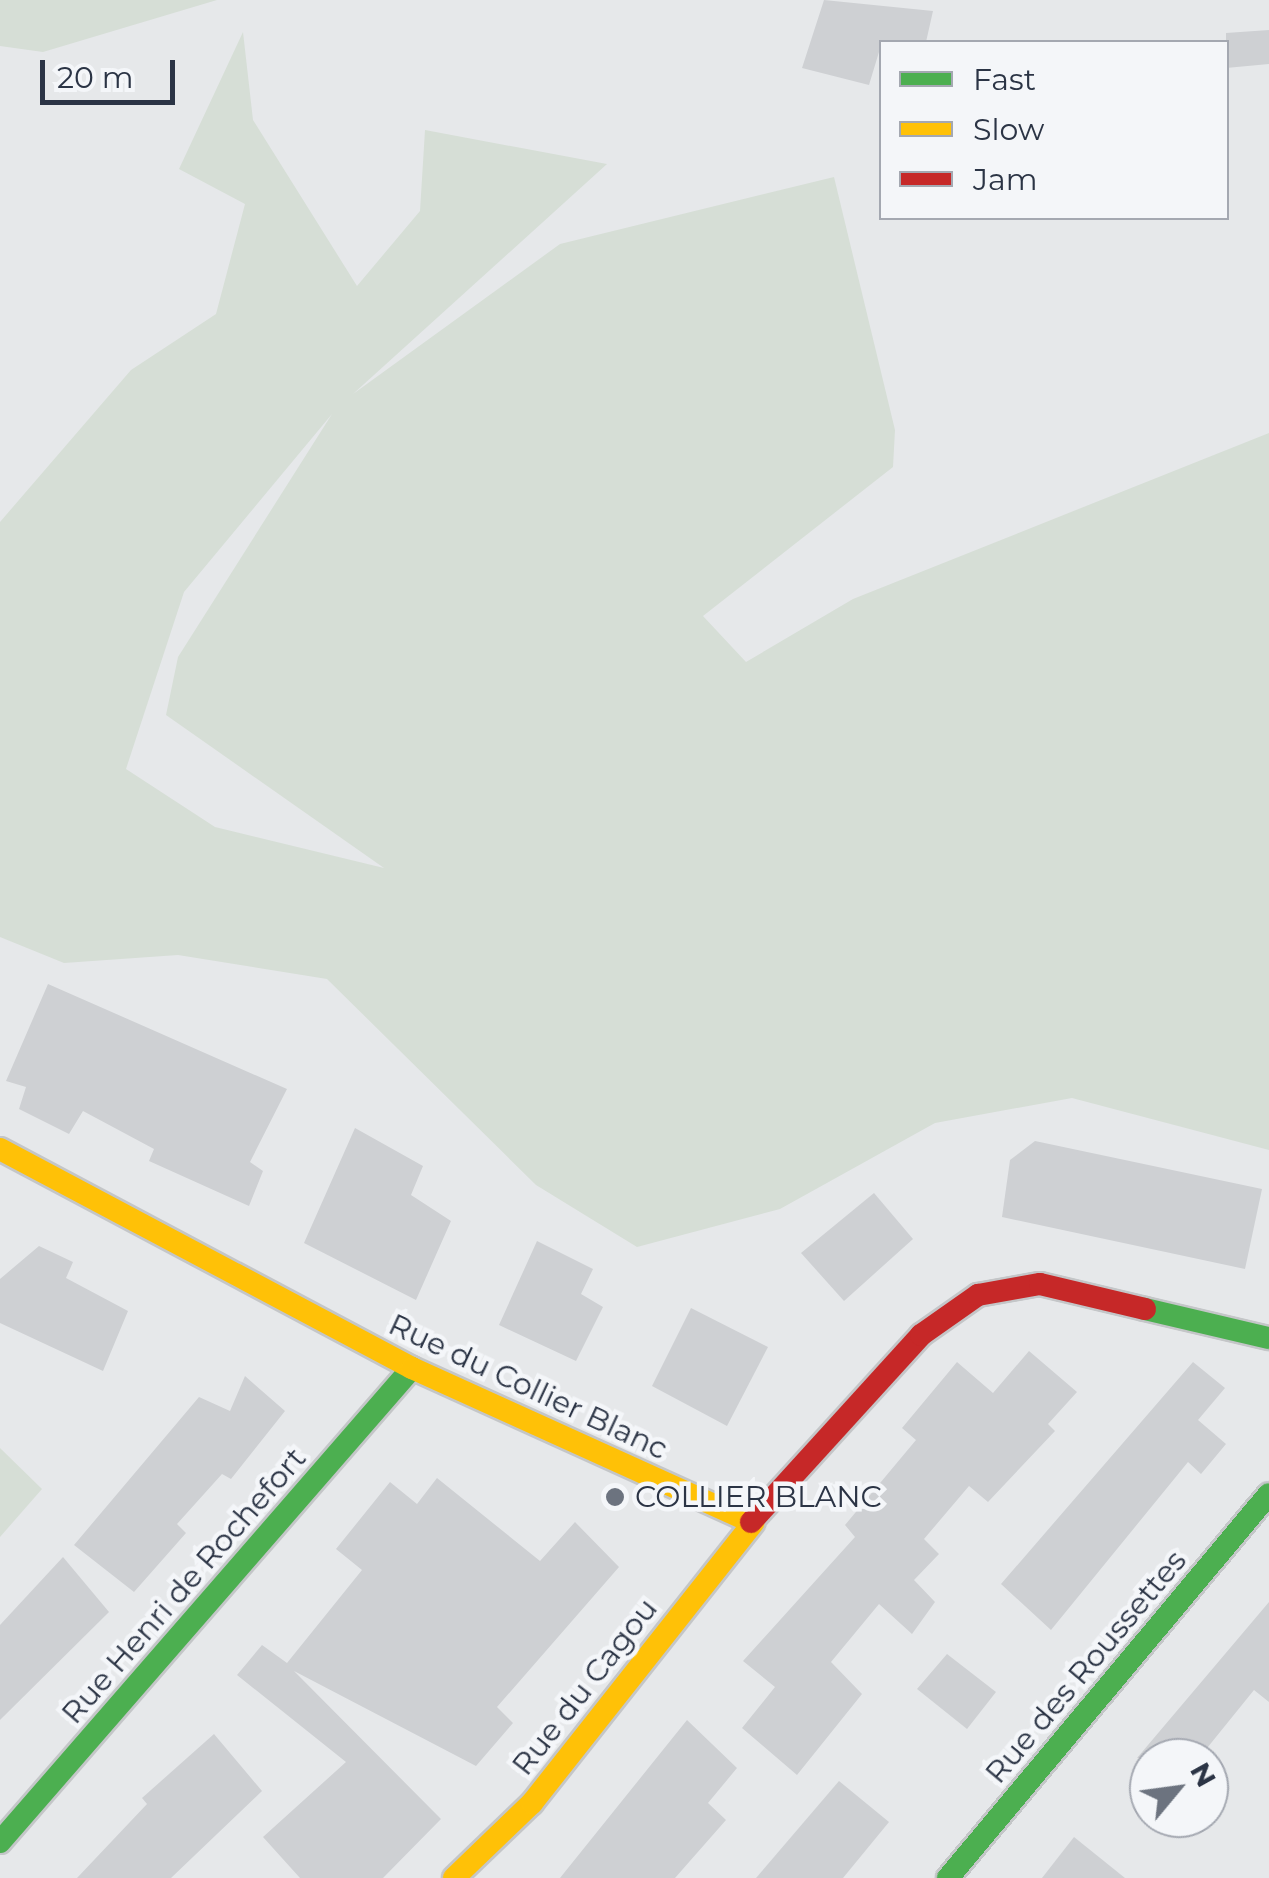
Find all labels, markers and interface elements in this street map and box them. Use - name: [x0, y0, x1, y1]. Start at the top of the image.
- scale bar: [45, 40, 180, 102]
- legend: [879, 40, 1229, 220]
- text: 20 m: [57, 59, 134, 96]
- text: Fast: [973, 61, 1036, 98]
- text: Slow: [973, 111, 1044, 148]
- text: Jam: [973, 161, 1038, 198]
- street label: Rue du Collier Blanc: [383, 1307, 673, 1467]
- street label: Rue Henri de Rochefort: [54, 1441, 314, 1731]
- place label: COLLIER BLANC: [635, 1479, 882, 1515]
- marker: COLLIER BLANC: [604, 1486, 626, 1508]
- street label: Rue des Roussettes: [978, 1543, 1194, 1791]
- street label: Rue du Cagou: [505, 1591, 665, 1783]
- north arrow: [1129, 1738, 1229, 1838]
- text: N: [1183, 1756, 1224, 1793]

